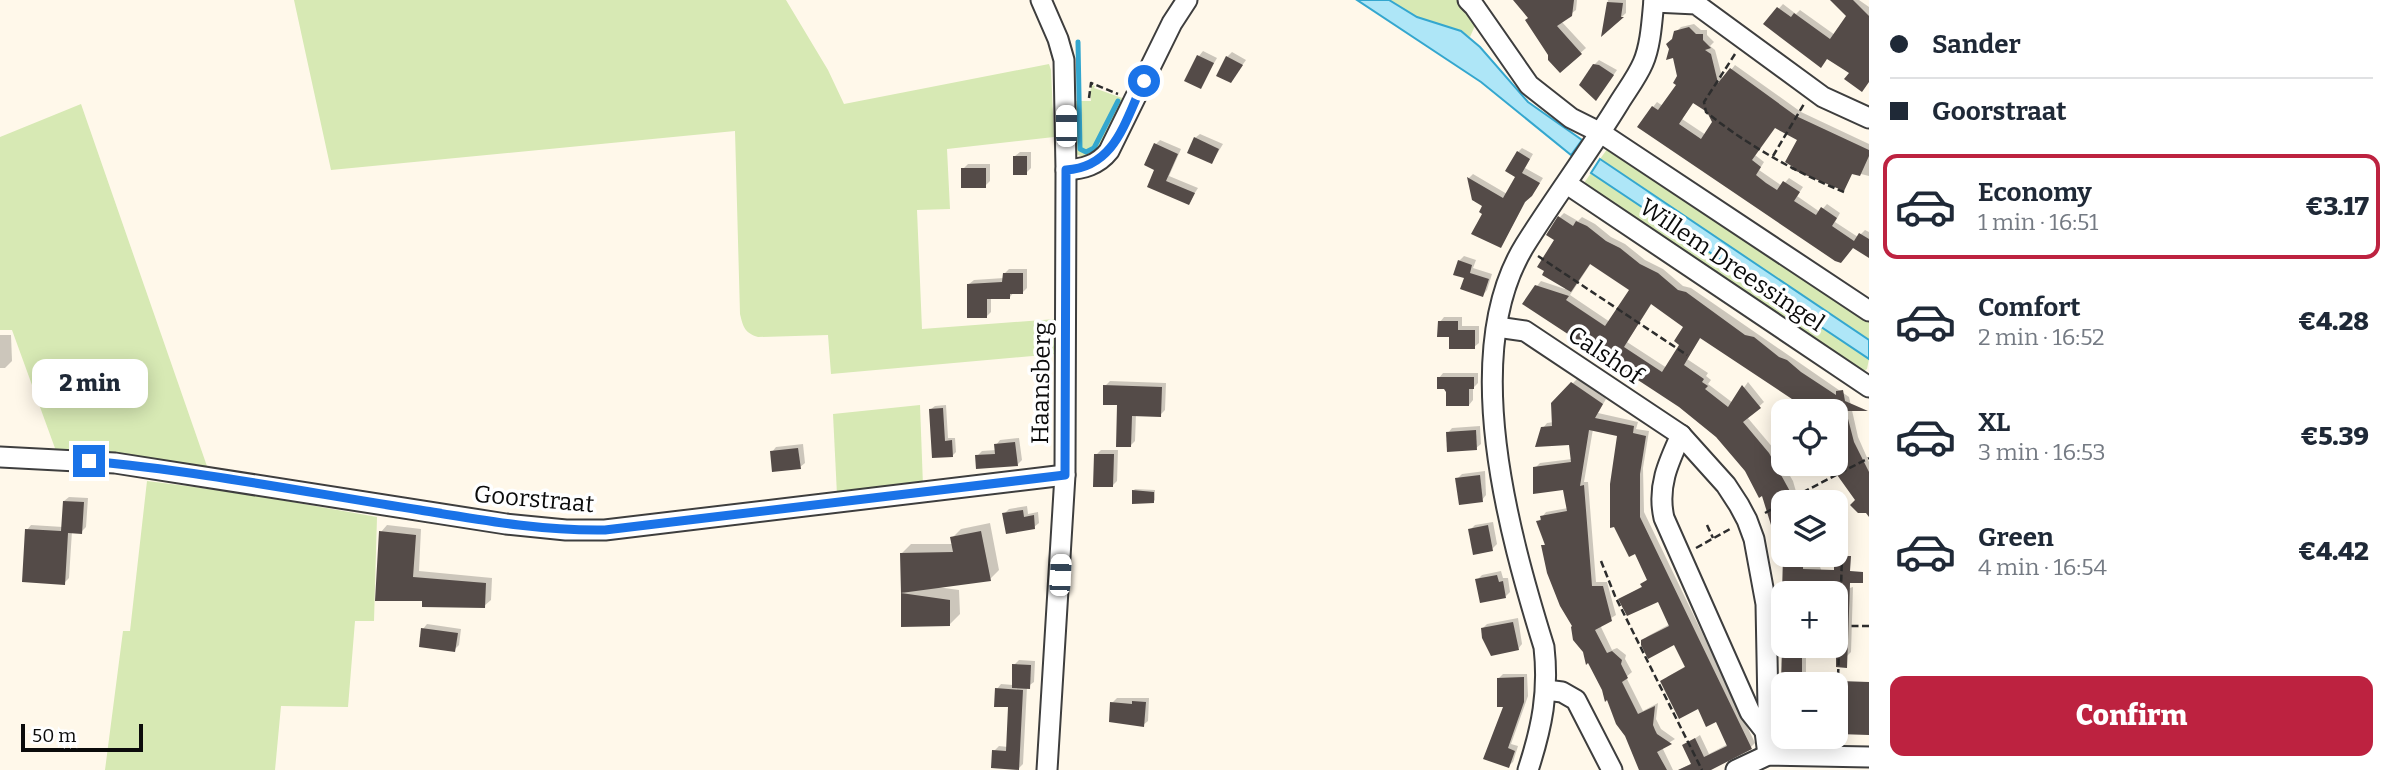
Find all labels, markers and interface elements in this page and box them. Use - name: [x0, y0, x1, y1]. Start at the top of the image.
- text: Sander: [1932, 29, 2021, 60]
- route start: [1128, 65, 1160, 97]
- text: Goorstraat: [1932, 96, 2067, 127]
- car: [1056, 105, 1077, 147]
- icon: car: [1894, 175, 1957, 238]
- text: Economy: [1978, 177, 2092, 208]
- text: €3.17: [2306, 191, 2369, 222]
- street label: Willem Dreessingel: [1634, 193, 1830, 337]
- text: 1 min · 16:51: [1978, 208, 2098, 236]
- icon: car: [1894, 290, 1957, 353]
- text: Comfort: [1978, 292, 2081, 323]
- text: €4.28: [2298, 306, 2369, 337]
- street label: Calshof: [1563, 320, 1649, 391]
- street label: Haansberg: [1026, 322, 1056, 444]
- text: 2 min · 16:52: [1978, 323, 2105, 351]
- callout: 2 min: [31, 360, 147, 408]
- text: 2 min: [59, 369, 121, 397]
- map controls: [1771, 399, 1848, 749]
- button: locate: [1771, 399, 1848, 476]
- icon: car: [1894, 405, 1957, 468]
- text: XL: [1978, 407, 2010, 438]
- text: €5.39: [2301, 421, 2369, 452]
- text: 3 min · 16:53: [1978, 438, 2106, 466]
- route end: [73, 445, 105, 477]
- street label: Goorstraat: [473, 480, 596, 518]
- button: layers: [1771, 490, 1848, 567]
- icon: car: [1894, 520, 1957, 583]
- text: Green: [1978, 522, 2054, 553]
- text: €4.42: [2298, 536, 2369, 567]
- car: [1049, 553, 1072, 597]
- text: 4 min · 16:54: [1978, 553, 2107, 581]
- button: +: [1771, 581, 1848, 658]
- button: −: [1771, 672, 1848, 749]
- button: Confirm: [1890, 676, 2373, 756]
- scale bar: [21, 721, 144, 753]
- text: 50 m: [32, 724, 76, 747]

